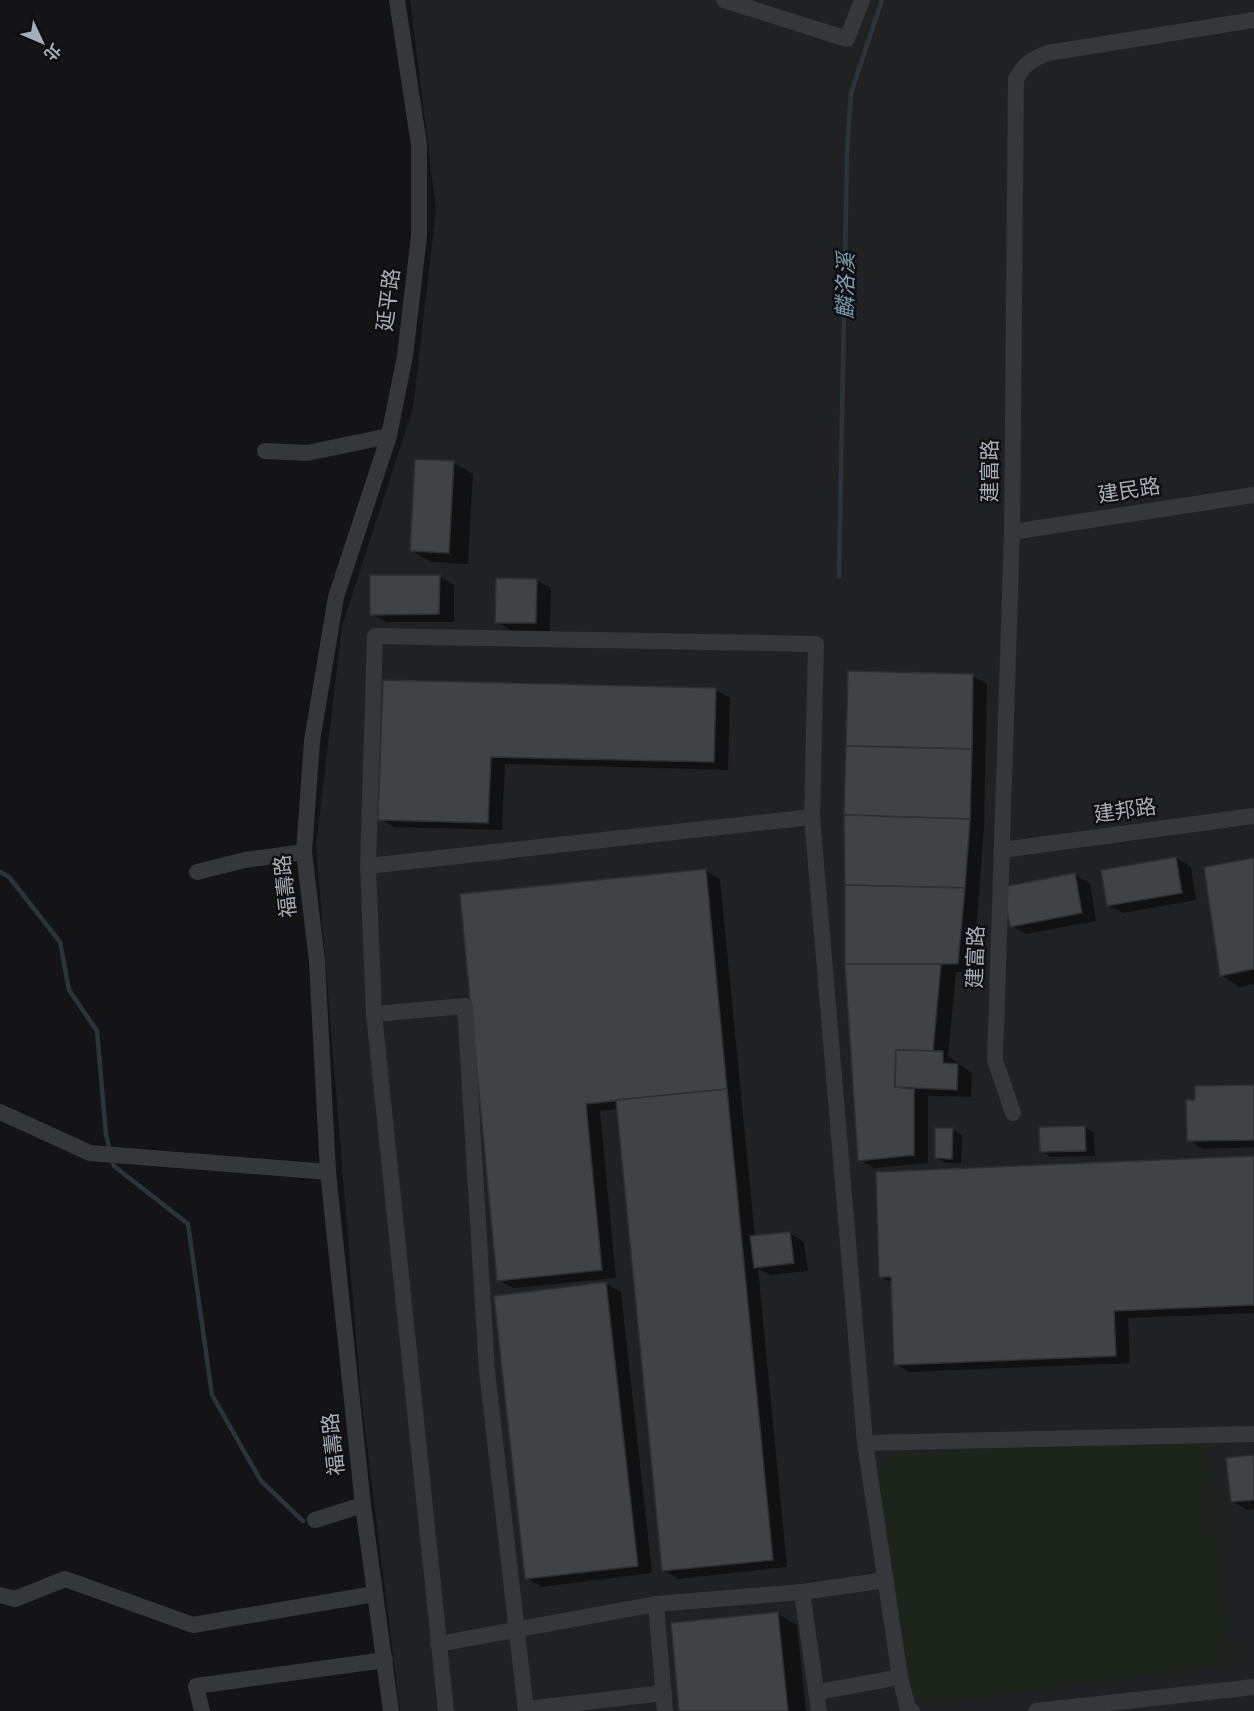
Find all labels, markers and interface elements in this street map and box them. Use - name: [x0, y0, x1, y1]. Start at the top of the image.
- north arrow: [12, 12, 72, 72]
- text: 北: [39, 39, 65, 64]
- water label: 麟洛溪: [832, 250, 860, 319]
- street label: 延平路: [373, 267, 405, 333]
- street label: 建富路: [978, 440, 1003, 503]
- street label: 建民路: [1096, 474, 1162, 508]
- street label: 建邦路: [1092, 794, 1158, 828]
- street label: 福壽路: [270, 853, 302, 919]
- street label: 建富路: [962, 925, 990, 989]
- street label: 福壽路: [318, 1411, 350, 1477]

